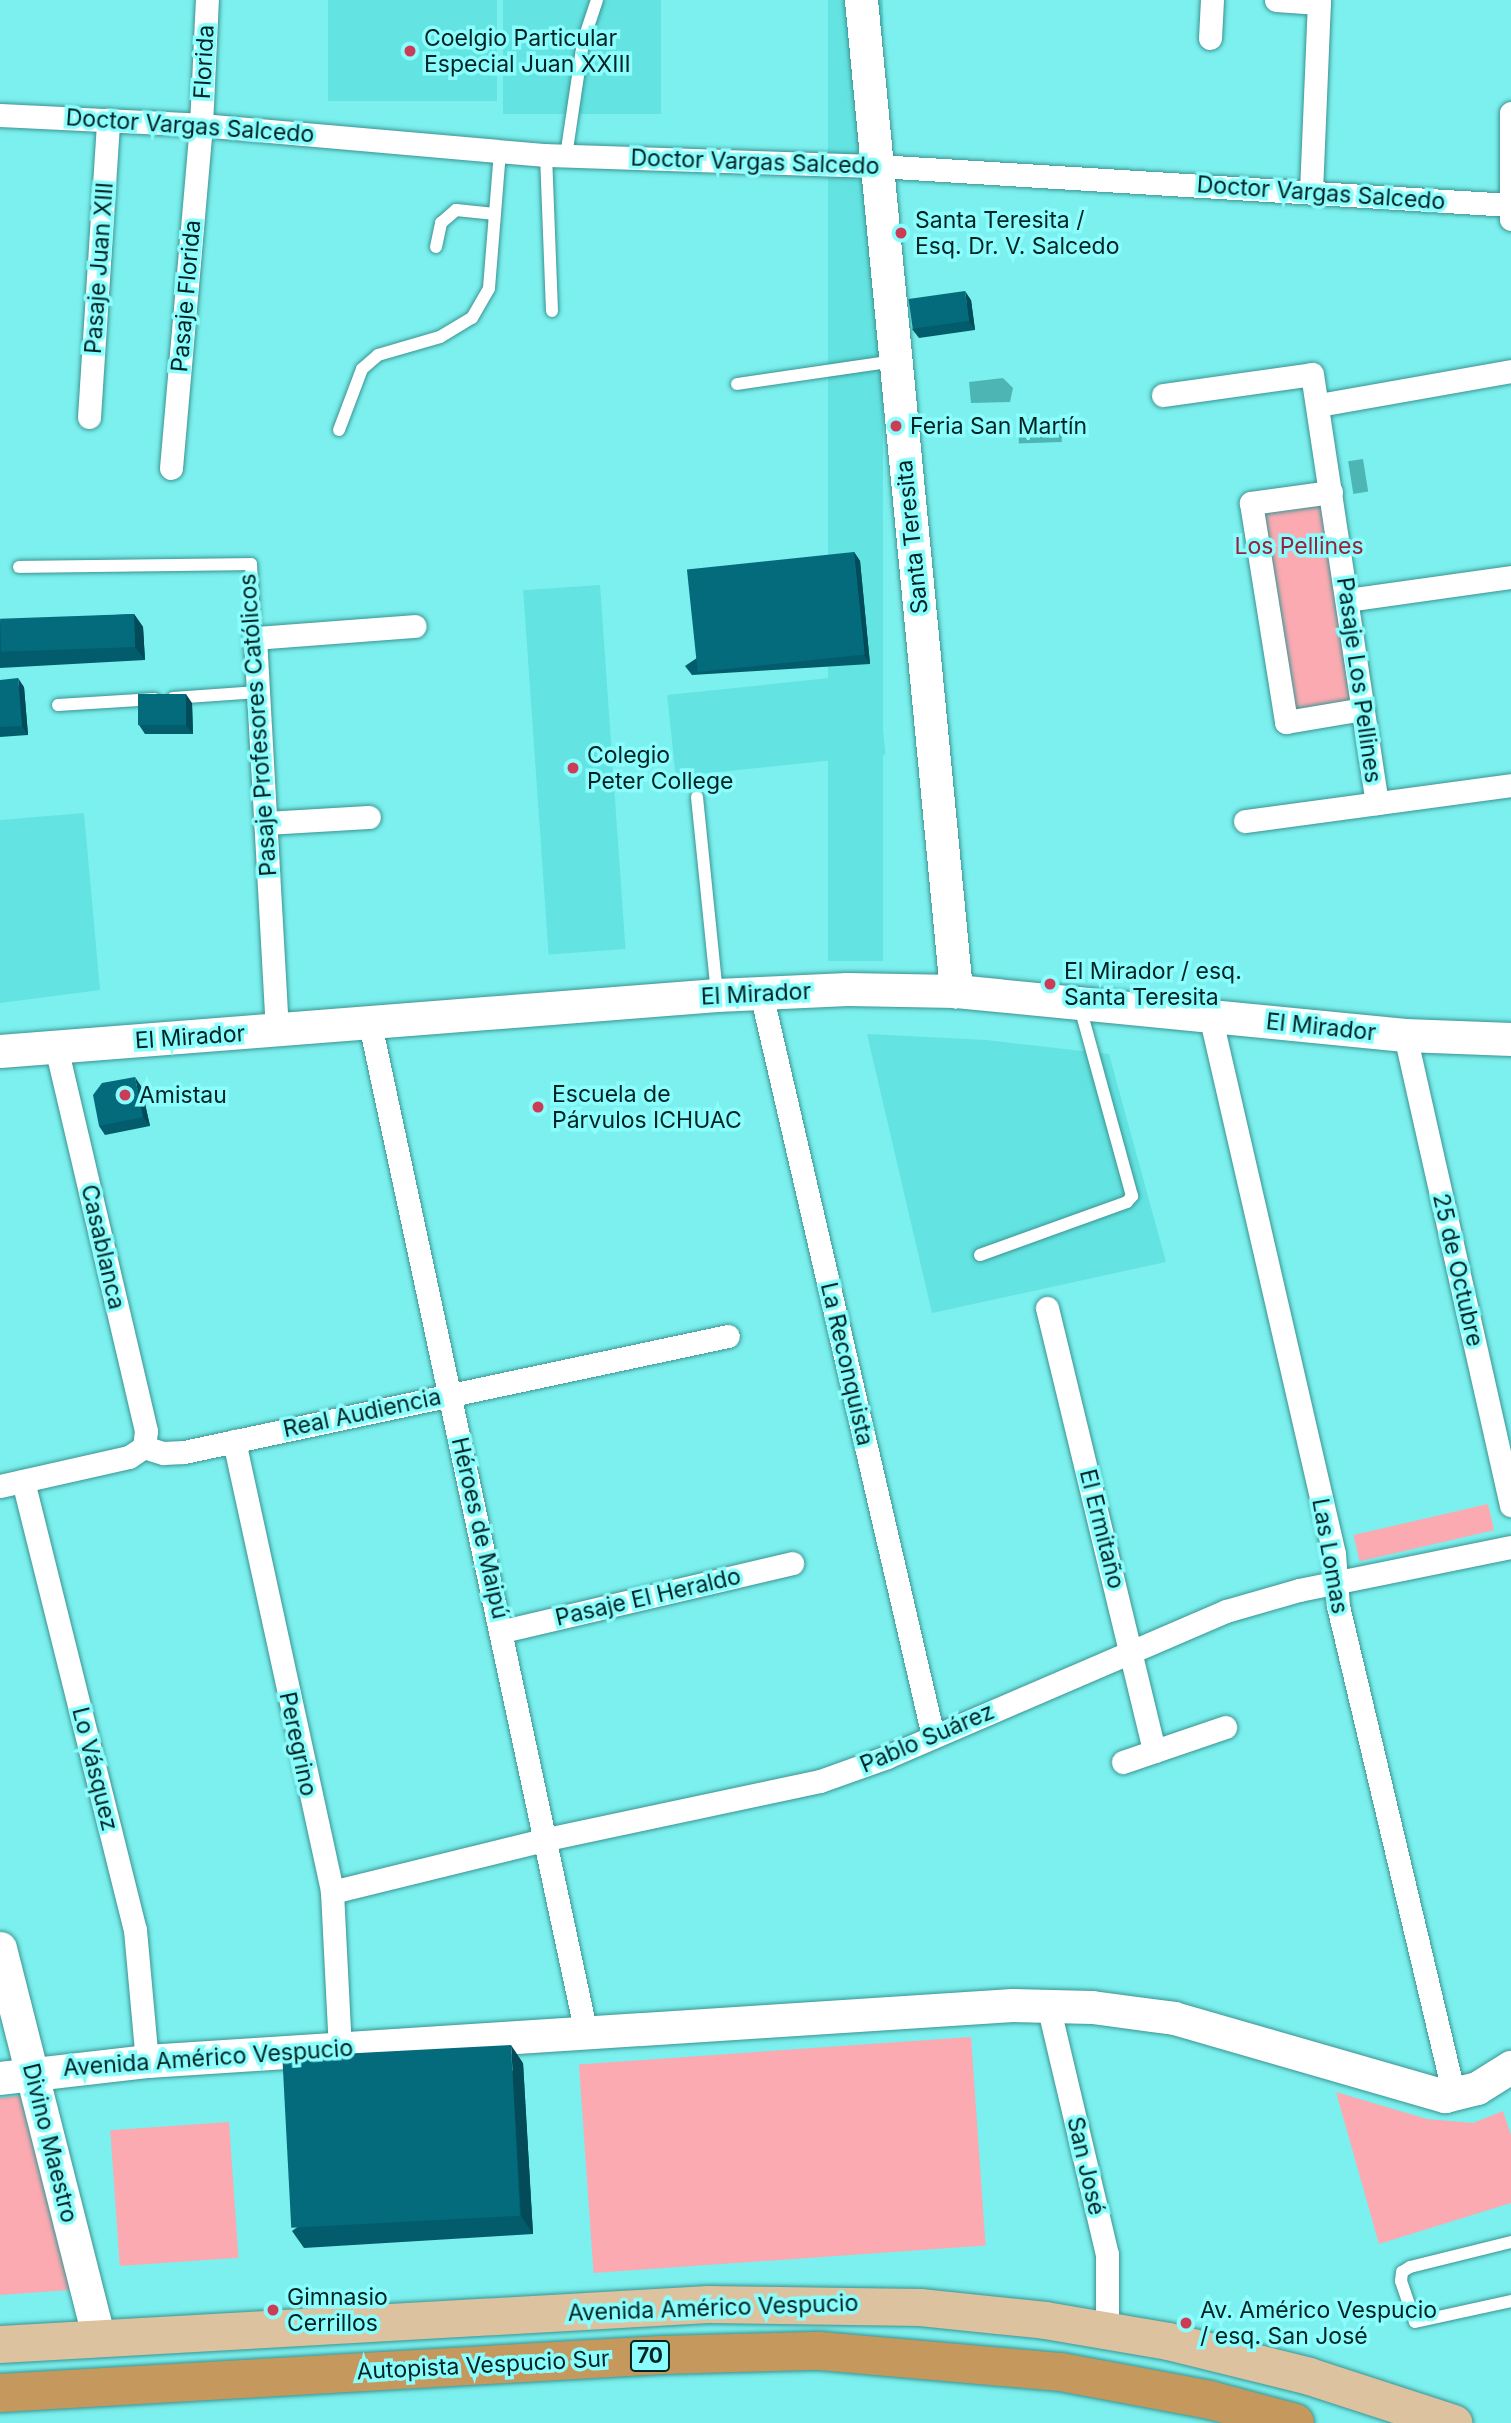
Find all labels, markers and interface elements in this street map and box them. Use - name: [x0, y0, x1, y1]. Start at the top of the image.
- street label: Florida: [188, 24, 220, 100]
- place label: Coelgio Particular Especial Juan XXIII: [424, 24, 631, 78]
- marker: Coelgio Particular Especial Juan XXIII: [402, 43, 418, 59]
- street label: Doctor Vargas Salcedo: [65, 104, 315, 148]
- street label: Doctor Vargas Salcedo: [630, 144, 880, 180]
- street label: Doctor Vargas Salcedo: [1196, 171, 1446, 215]
- street label: Pasaje Juan XIII: [79, 181, 119, 355]
- place label: Santa Teresita / Esq. Dr. V. Salcedo: [915, 206, 1119, 260]
- street label: Pasaje Florida: [166, 219, 206, 373]
- marker: Santa Teresita / Esq. Dr. V. Salcedo: [893, 225, 909, 241]
- place label: Feria San Martín: [910, 412, 1087, 440]
- marker: Feria San Martín: [888, 418, 904, 434]
- street label: Santa Teresita: [890, 459, 934, 615]
- park label: Los Pellines: [1234, 532, 1364, 560]
- street label: Pasaje Profesores Católicos: [234, 573, 282, 877]
- street label: Pasaje Los Pellines: [1331, 575, 1387, 785]
- place label: Colegio Peter College: [587, 741, 733, 795]
- marker: Colegio Peter College: [565, 760, 581, 776]
- place label: El Mirador / esq. Santa Teresita: [1064, 957, 1242, 1011]
- marker: El Mirador / esq. Santa Teresita: [1042, 976, 1058, 992]
- street label: El Mirador: [700, 977, 812, 1011]
- street label: El Mirador: [1265, 1008, 1377, 1046]
- street label: El Mirador: [134, 1019, 246, 1055]
- place label: Escuela de Párvulos ICHUAC: [552, 1080, 742, 1134]
- place label: Amistau: [139, 1081, 227, 1109]
- marker: Amistau: [117, 1087, 133, 1103]
- marker: Escuela de Párvulos ICHUAC: [530, 1099, 546, 1115]
- street label: Casablanca: [75, 1182, 131, 1312]
- street label: 25 de Octubre: [1427, 1191, 1489, 1349]
- street label: La Reconquista: [815, 1280, 879, 1448]
- street label: Real Audiencia: [280, 1383, 444, 1443]
- street label: Héroes de Maipú: [446, 1435, 514, 1621]
- street label: El Ermitaño: [1074, 1466, 1130, 1592]
- street label: Las Lomas: [1306, 1496, 1354, 1616]
- street label: Pasaje El Heraldo: [553, 1562, 743, 1632]
- street label: Peregrino: [274, 1689, 322, 1799]
- street label: Pablo Suárez: [856, 1697, 998, 1779]
- street label: Lo Vásquez: [66, 1704, 124, 1834]
- street label: Avenida Américo Vespucio: [62, 2034, 354, 2082]
- street label: Divino Maestro: [17, 2060, 83, 2226]
- street label: San José: [1061, 2114, 1111, 2218]
- place label: Gimnasio Cerrillos: [287, 2283, 388, 2337]
- street label: Avenida Américo Vespucio: [567, 2289, 859, 2327]
- place label: Av. Américo Vespucio / esq. San José: [1200, 2296, 1437, 2350]
- marker: Gimnasio Cerrillos: [265, 2302, 281, 2318]
- marker: Av. Américo Vespucio / esq. San José: [1178, 2315, 1194, 2331]
- road number: 70: [629, 2338, 671, 2374]
- street label: Autopista Vespucio Sur: [356, 2345, 610, 2385]

